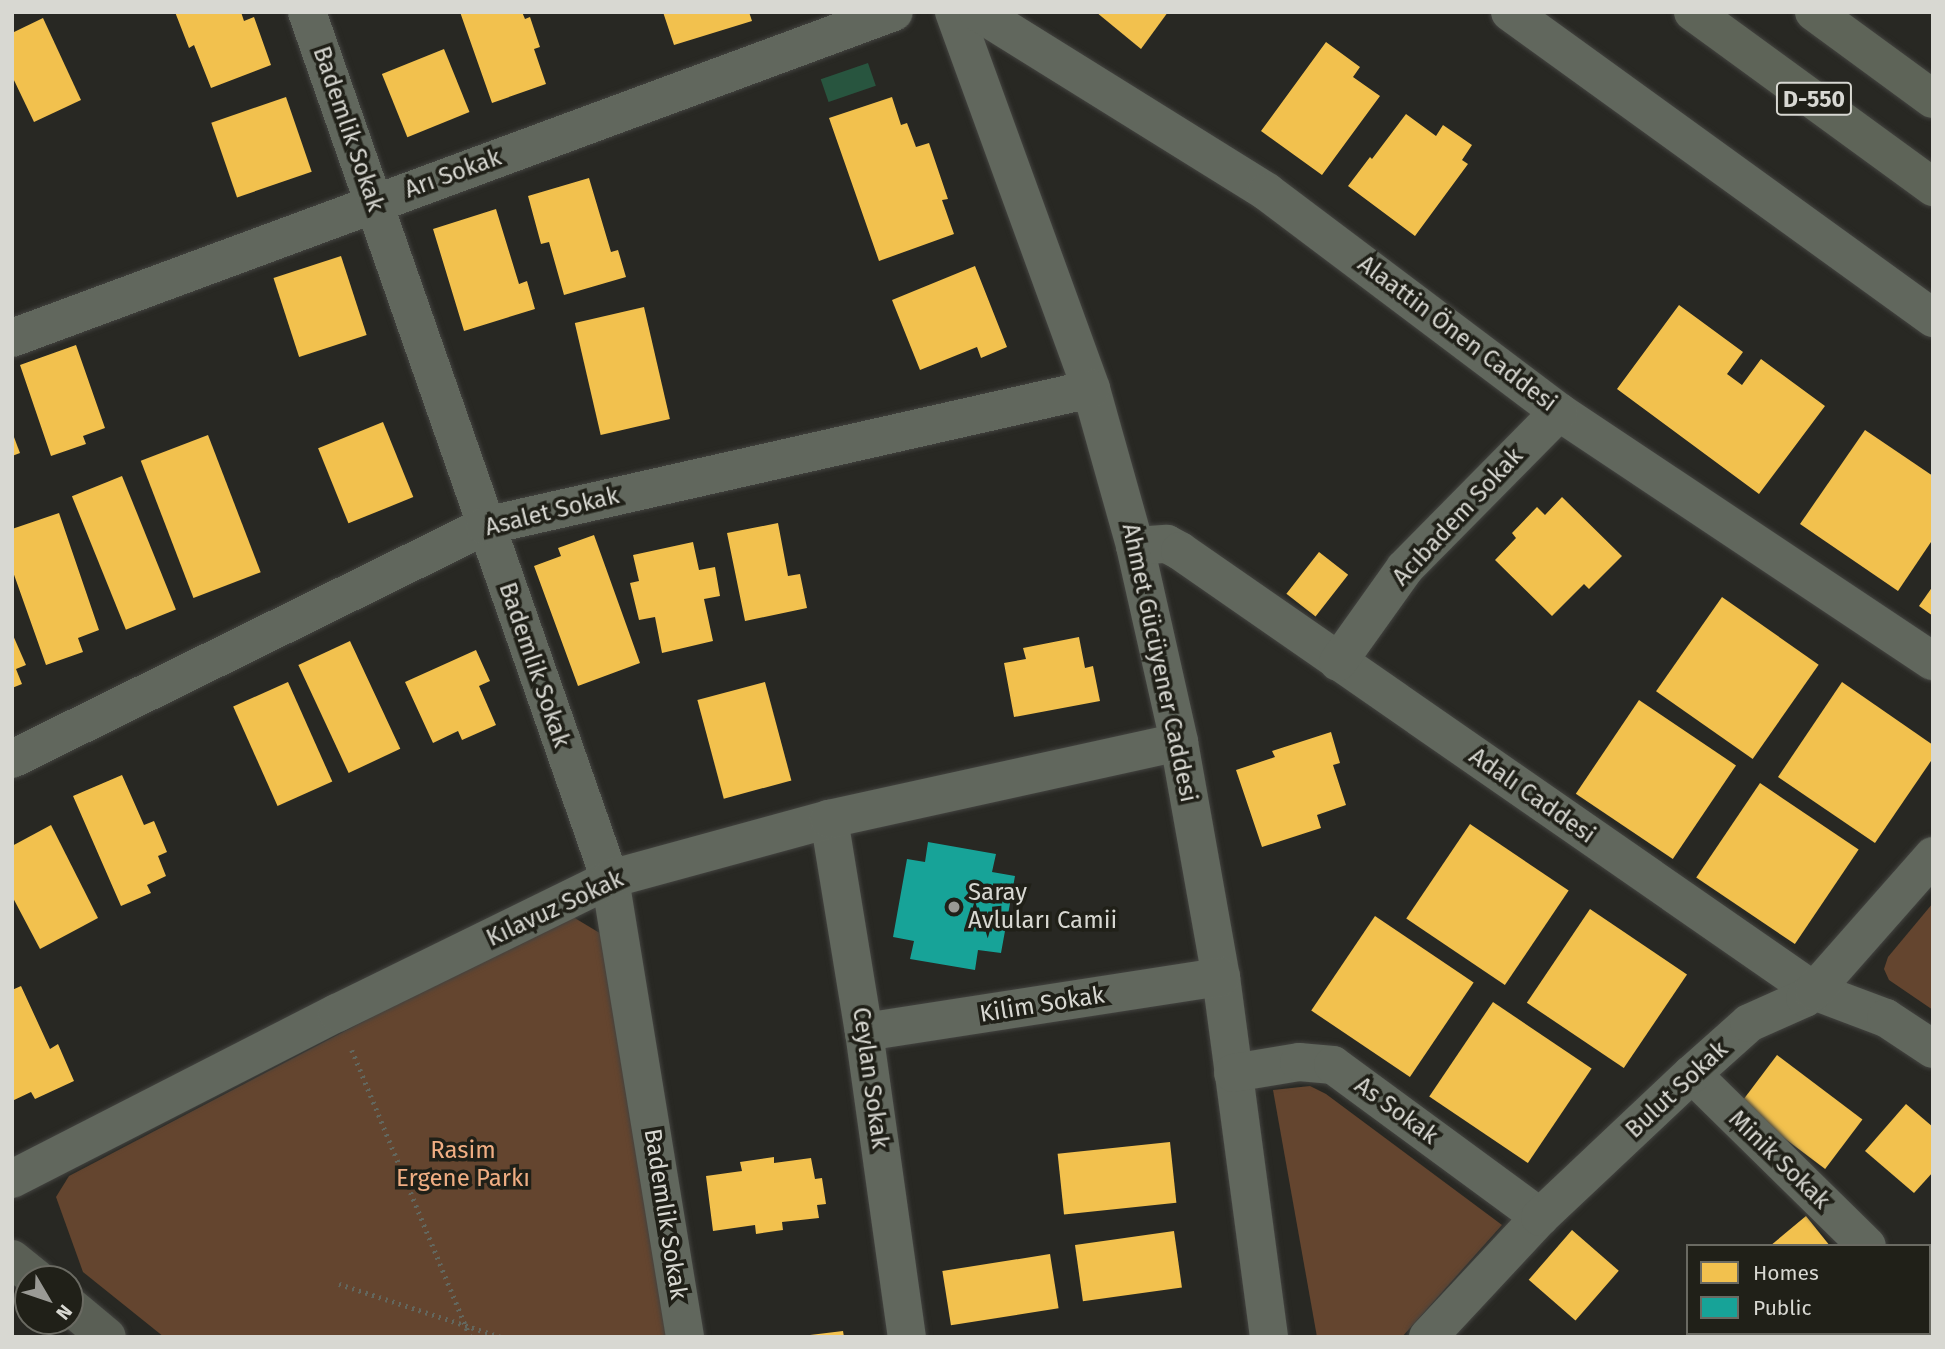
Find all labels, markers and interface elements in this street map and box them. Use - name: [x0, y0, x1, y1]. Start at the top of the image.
- street label: Bademlik Sokak: [306, 43, 390, 215]
- road number: D-550: [1776, 80, 1853, 118]
- street label: Arı Sokak: [401, 143, 505, 205]
- street label: Alaattin Önen Caddesi: [1352, 250, 1562, 418]
- street label: Acıbadem Sokak: [1387, 442, 1529, 592]
- street label: Asalet Sokak: [482, 481, 622, 543]
- street label: Ahmet Gücüyener Caddesi: [1115, 521, 1203, 805]
- street label: Bademlik Sokak: [492, 579, 576, 751]
- street label: Adalı Caddesi: [1463, 742, 1601, 850]
- street label: Kılavuz Sokak: [482, 865, 628, 953]
- place label: Saray Avluları Camii: [968, 879, 1117, 935]
- marker: Saray Avluları Camii: [946, 899, 962, 915]
- street label: Kilim Sokak: [978, 981, 1106, 1029]
- street label: Ceylan Sokak: [846, 1005, 894, 1151]
- street label: Bulut Sokak: [1620, 1035, 1734, 1145]
- street label: As Sokak: [1349, 1071, 1443, 1151]
- street label: Minik Sokak: [1722, 1105, 1836, 1215]
- street label: Bademlik Sokak: [637, 1127, 693, 1301]
- park label: Rasim Ergene Parkı: [396, 1137, 530, 1193]
- legend: [1686, 1244, 1931, 1335]
- text: Homes: [1753, 1260, 1819, 1286]
- north arrow: [14, 1265, 84, 1335]
- text: Public: [1753, 1295, 1811, 1321]
- text: N: [51, 1300, 77, 1324]

